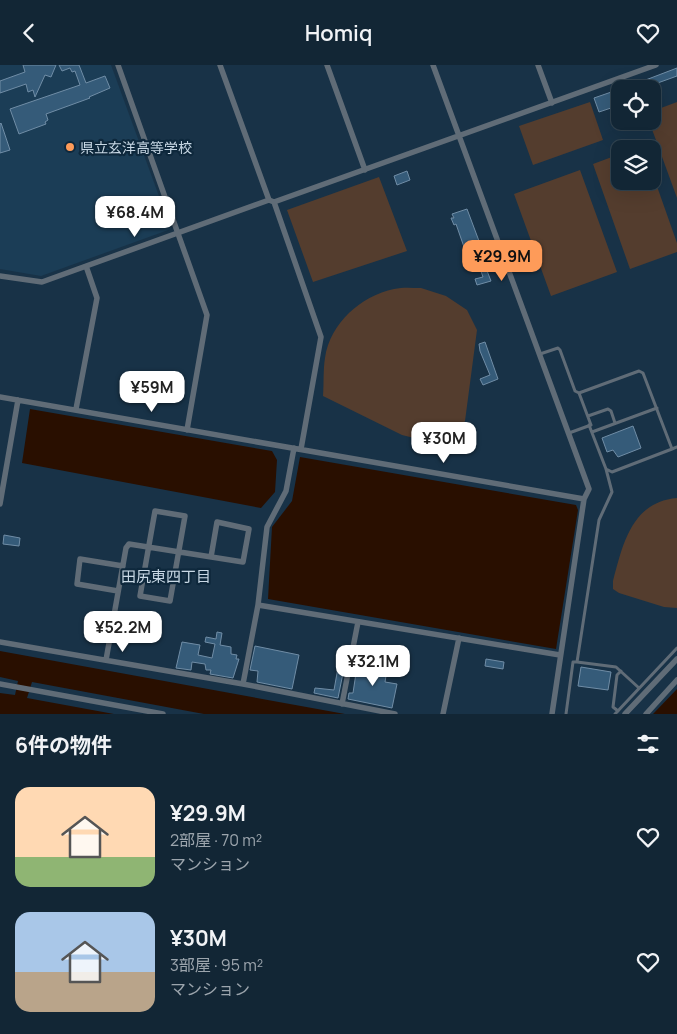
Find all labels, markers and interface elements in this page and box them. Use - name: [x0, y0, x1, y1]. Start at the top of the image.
- text: Homiq: [305, 18, 372, 48]
- icon: back: [15, 19, 43, 47]
- icon: heart: [634, 19, 662, 47]
- map controls: [611, 80, 661, 190]
- button: locate: [611, 80, 661, 130]
- place label: 県立玄洋高等学校: [80, 138, 192, 157]
- button: layers: [611, 140, 661, 190]
- marker: 県立玄洋高等学校: [64, 141, 76, 153]
- pin: ¥68.4M: [94, 195, 176, 238]
- text: ¥68.4M: [106, 201, 164, 223]
- pin: ¥29.9M: [461, 239, 543, 282]
- text: ¥29.9M: [473, 245, 531, 267]
- pin: ¥59M: [122, 371, 182, 413]
- text: ¥59M: [131, 376, 173, 398]
- pin: ¥30M: [414, 421, 474, 464]
- text: ¥30M: [422, 427, 466, 449]
- district label: 田尻東四丁目: [121, 566, 211, 587]
- pin: ¥52.2M: [82, 611, 164, 653]
- text: ¥52.2M: [95, 616, 151, 638]
- pin: ¥32.1M: [332, 645, 414, 687]
- text: ¥32.1M: [347, 650, 399, 672]
- icon: filters: [634, 730, 662, 758]
- text: 6件の物件: [15, 731, 112, 759]
- text: ¥29.9M: [170, 799, 246, 827]
- icon: home: [55, 807, 115, 867]
- icon: heart: [634, 823, 662, 851]
- text: 2部屋 · 70 m²: [170, 829, 262, 851]
- text: マンション: [170, 853, 250, 875]
- text: ¥30M: [170, 924, 227, 952]
- icon: home: [55, 932, 115, 992]
- icon: heart: [634, 948, 662, 976]
- text: 3部屋 · 95 m²: [170, 954, 263, 976]
- text: マンション: [170, 978, 250, 1000]

